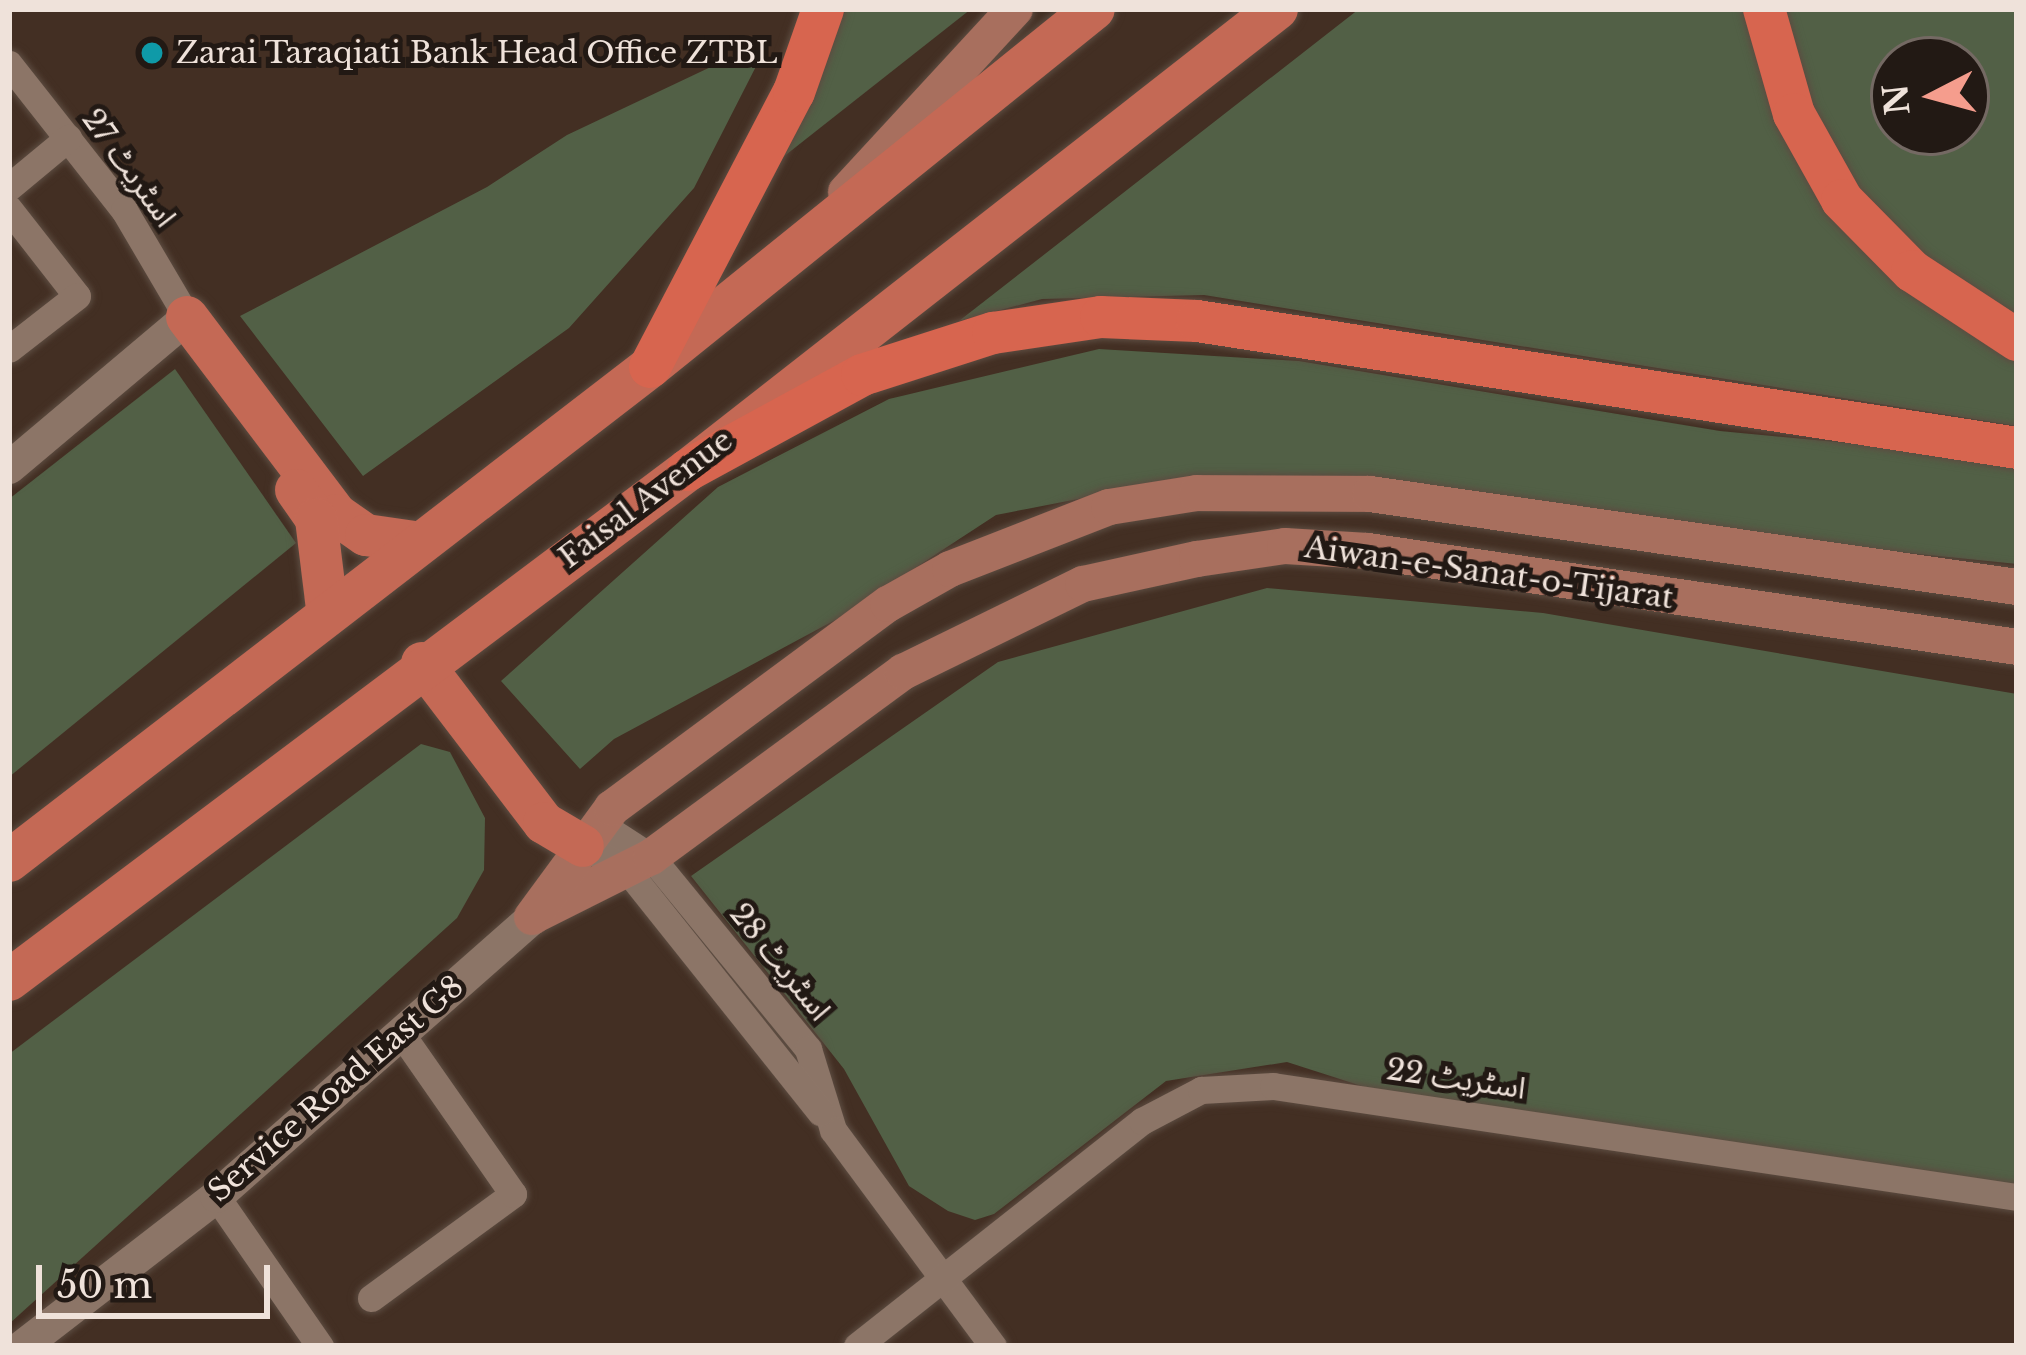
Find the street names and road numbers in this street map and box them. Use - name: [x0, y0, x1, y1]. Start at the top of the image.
- street label: اسٹریٹ 27: [74, 102, 184, 234]
- street label: Faisal Avenue: [552, 422, 740, 576]
- street label: Aiwan-e-Sanat-o-Tijarat: [1302, 529, 1676, 617]
- street label: اسٹریٹ 28: [722, 896, 838, 1028]
- street label: Service Road East G8: [201, 968, 471, 1210]
- street label: اسٹریٹ 22: [1384, 1051, 1528, 1107]

